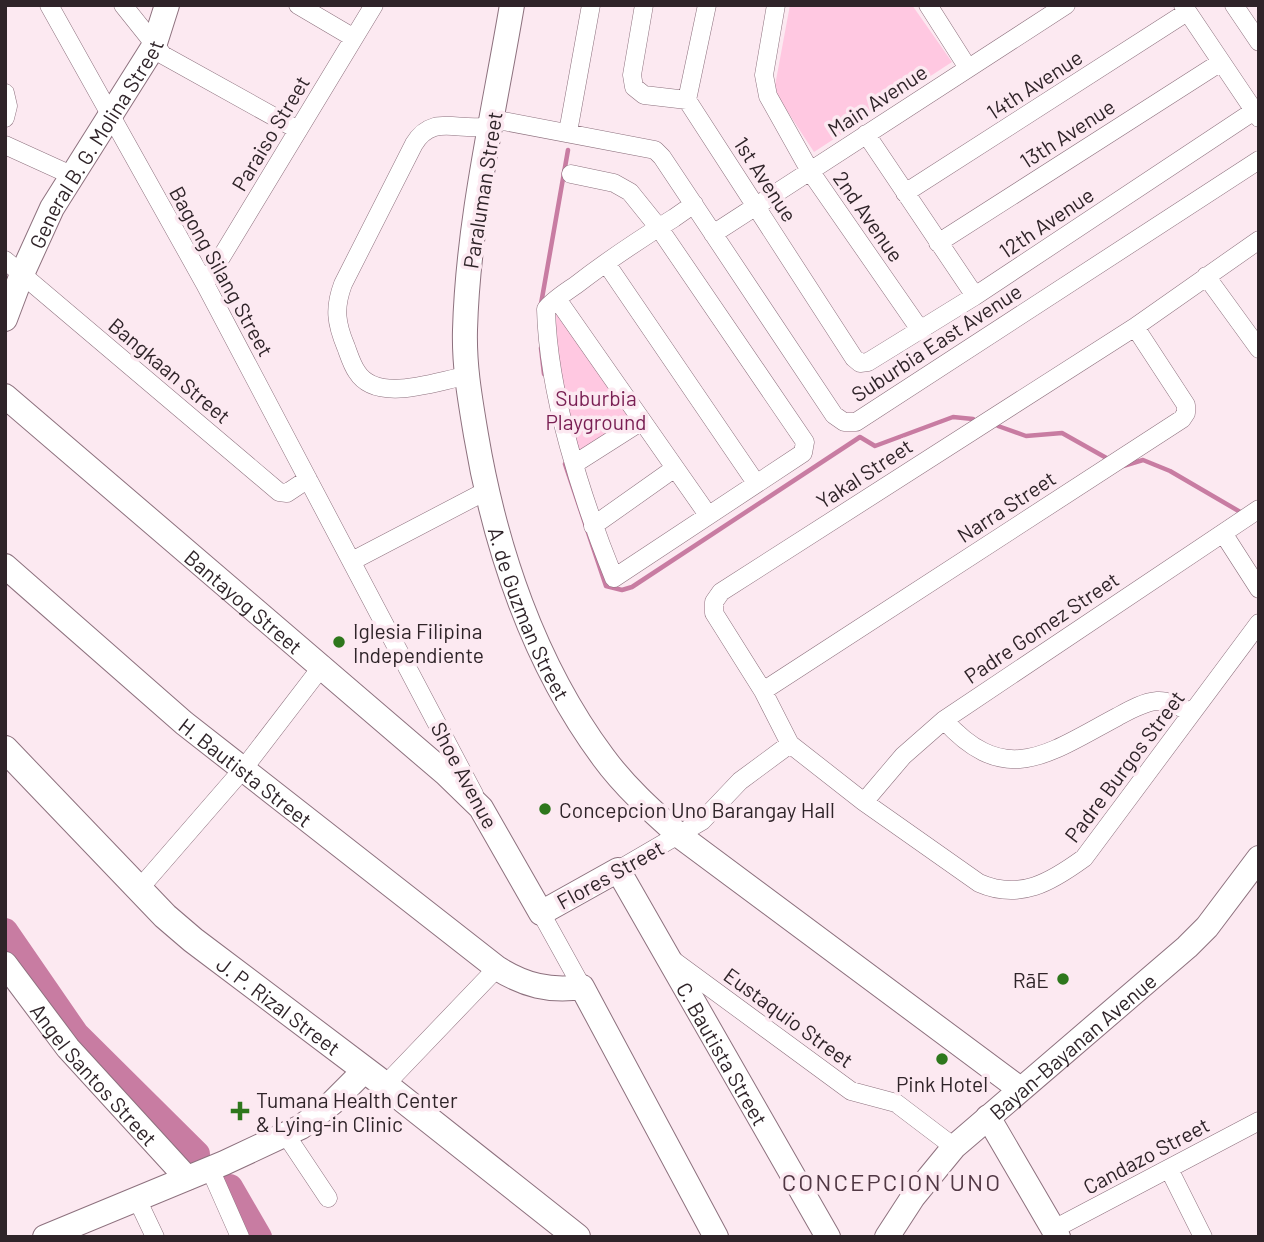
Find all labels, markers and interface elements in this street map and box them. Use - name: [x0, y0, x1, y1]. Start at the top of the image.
- street label: General B. G. Molina Street: [23, 37, 168, 252]
- street label: 14th Avenue: [982, 44, 1086, 124]
- street label: Main Avenue: [823, 59, 931, 141]
- street label: Paraiso Street: [226, 71, 314, 195]
- street label: 13th Avenue: [1015, 93, 1119, 173]
- street label: Paraluman Street: [457, 110, 507, 270]
- street label: 1st Avenue: [729, 132, 803, 226]
- street label: 2nd Avenue: [829, 166, 909, 266]
- street label: 12th Avenue: [994, 181, 1098, 263]
- street label: Bagong Silang Street: [165, 182, 279, 360]
- street label: Suburbia East Avenue: [846, 278, 1026, 406]
- street label: Bangkaan Street: [104, 312, 236, 428]
- park label: Suburbia Playground: [545, 385, 647, 434]
- street label: Yakal Street: [811, 433, 917, 513]
- street label: Narra Street: [952, 465, 1060, 547]
- street label: A. de Guzman Street: [484, 524, 576, 704]
- street label: Bantayog Street: [180, 544, 308, 658]
- street label: Padre Gomez Street: [959, 566, 1123, 688]
- place label: Iglesia Filipina Independiente: [353, 618, 484, 667]
- marker: Iglesia Filipina Independiente: [331, 634, 347, 650]
- street label: Padre Burgos Street: [1059, 685, 1189, 847]
- street label: H. Bautista Street: [175, 712, 318, 831]
- street label: Shoe Avenue: [426, 717, 504, 833]
- place label: Concepcion Uno Barangay Hall: [559, 797, 835, 822]
- marker: Concepcion Uno Barangay Hall: [537, 801, 553, 817]
- street label: Flores Street: [552, 834, 668, 914]
- street label: J. P. Rizal Street: [212, 950, 346, 1060]
- street label: Eustaquio Street: [720, 962, 858, 1072]
- street label: Bayan-Bayanan Avenue: [984, 967, 1160, 1124]
- place label: RāE: [1013, 967, 1049, 992]
- marker: RāE: [1055, 971, 1071, 987]
- street label: C. Bautista Street: [672, 977, 774, 1129]
- street label: Angel Santos Street: [26, 998, 163, 1150]
- marker: Pink Hotel: [934, 1051, 950, 1067]
- place label: Pink Hotel: [896, 1071, 988, 1096]
- place label: Tumana Health Center & Lying-in Clinic: [256, 1087, 458, 1136]
- marker: Tumana Health Center & Lying-in Clinic: [230, 1101, 250, 1121]
- street label: Candazo Street: [1079, 1111, 1213, 1199]
- district label: CONCEPCION UNO: [782, 1167, 1002, 1196]

